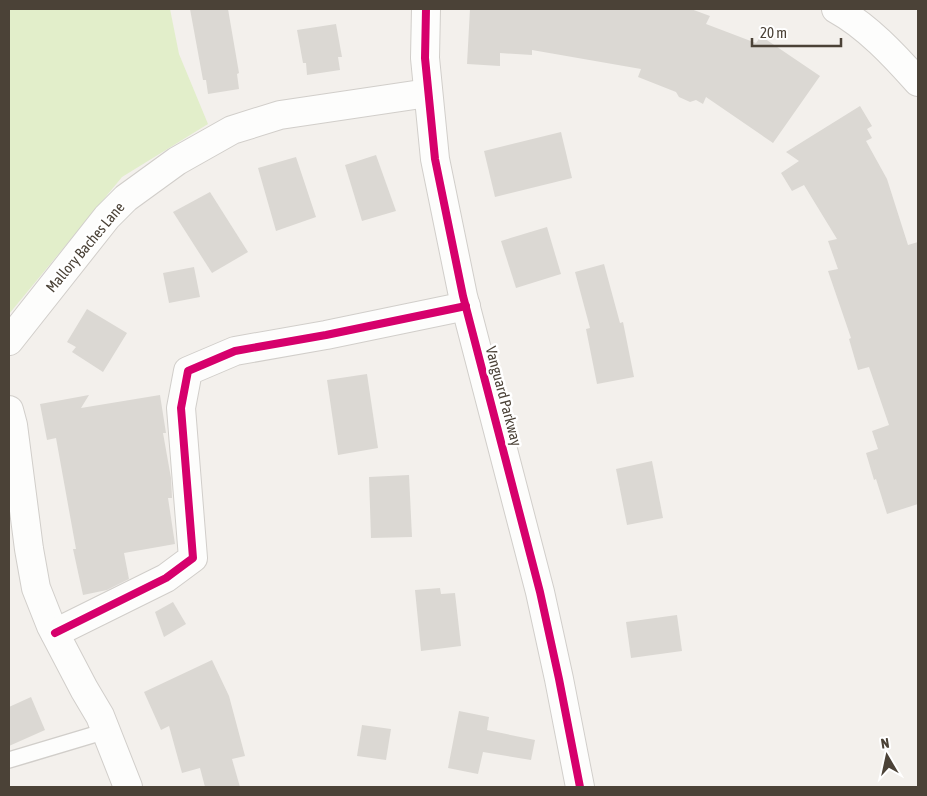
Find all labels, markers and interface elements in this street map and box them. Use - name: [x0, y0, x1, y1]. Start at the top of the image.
- scale bar: [752, 15, 841, 47]
- text: 20 m: [760, 24, 787, 41]
- street label: Mallory Baches Lane: [42, 198, 128, 296]
- street label: Vanguard Parkway: [483, 344, 525, 448]
- north arrow: [862, 731, 912, 781]
- text: N: [880, 735, 890, 752]

